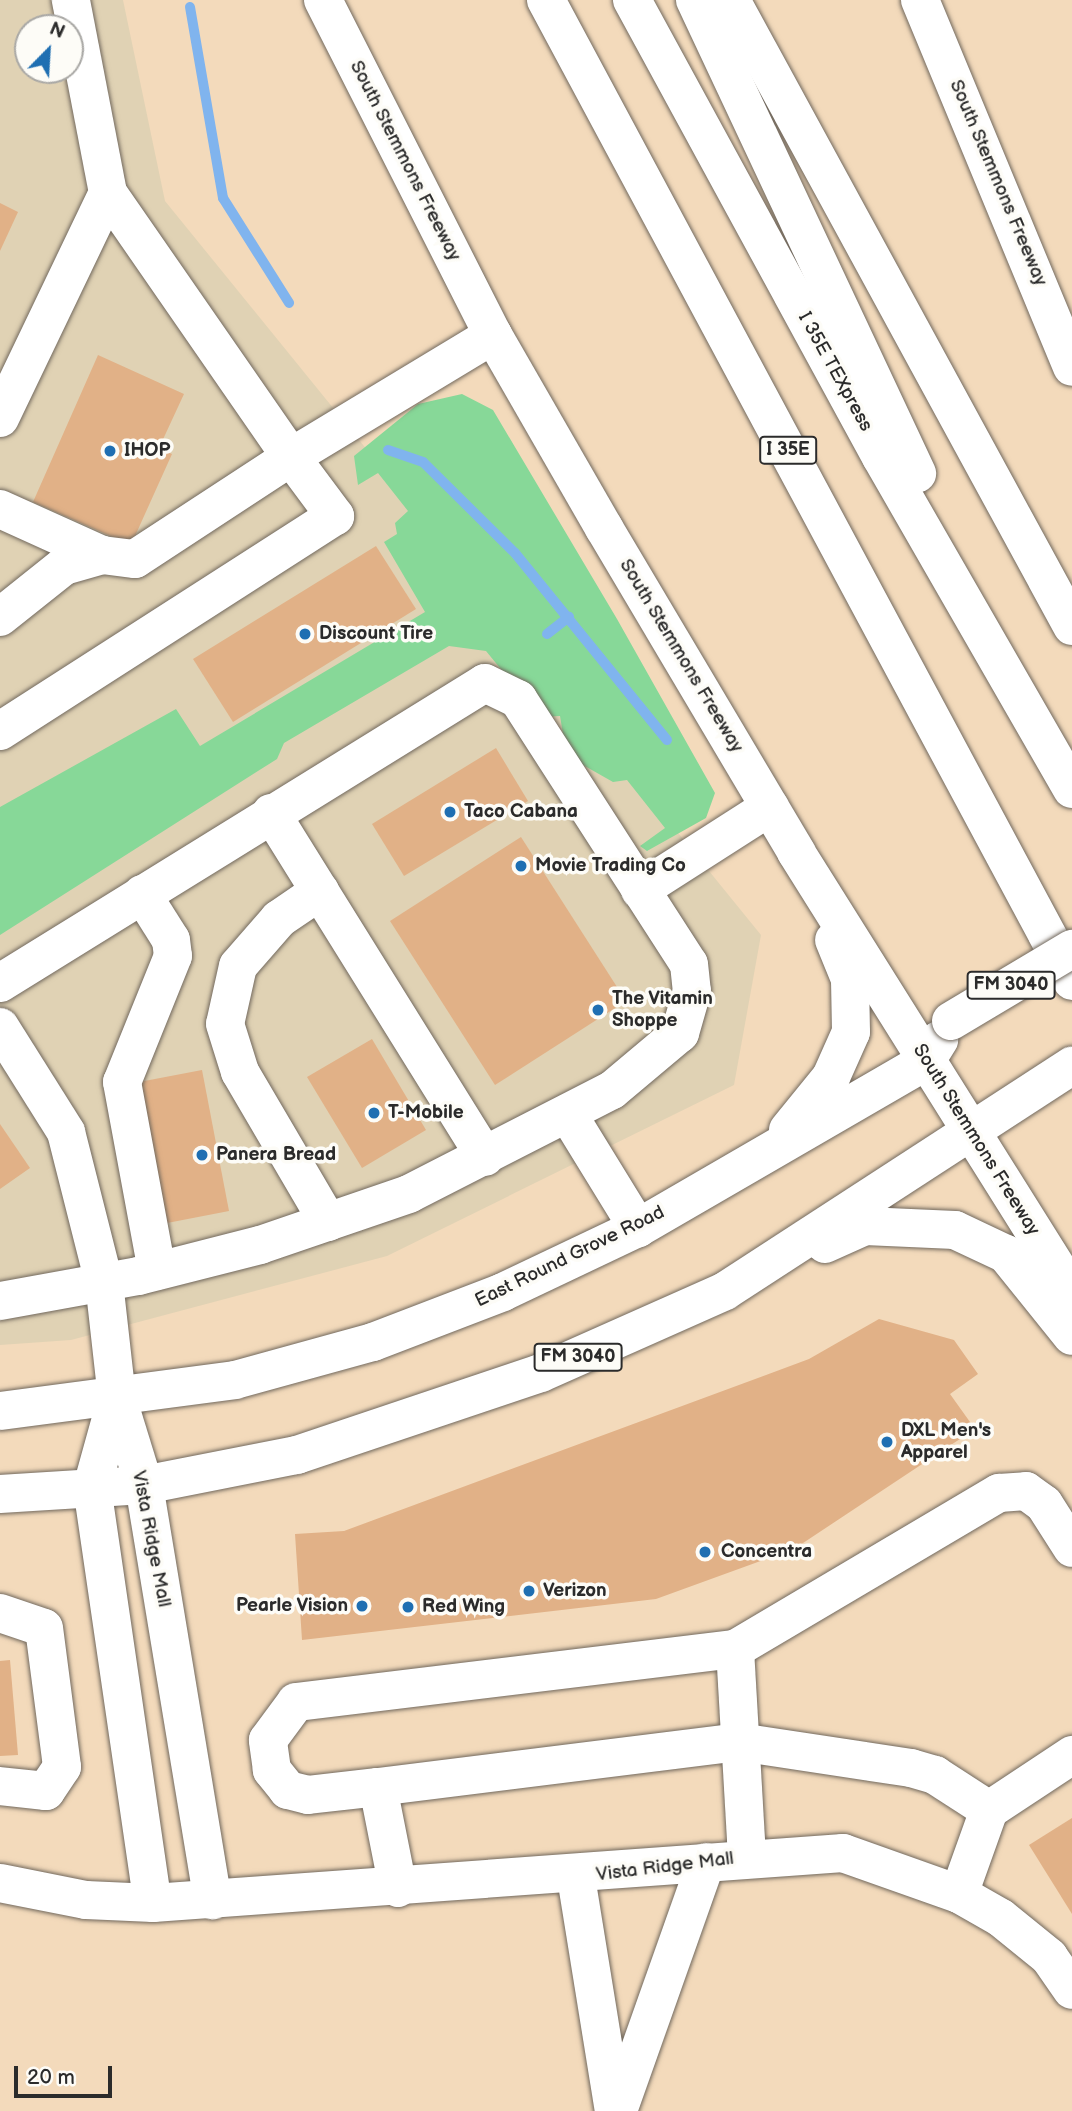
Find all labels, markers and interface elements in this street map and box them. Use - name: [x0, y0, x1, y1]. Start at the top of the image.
- north arrow: [14, 14, 84, 84]
- text: N: [46, 18, 68, 45]
- street label: South Stemmons Freeway: [344, 57, 466, 265]
- street label: South Stemmons Freeway: [944, 76, 1052, 290]
- street label: I 35E TEXpress: [793, 308, 877, 436]
- road number: I 35E: [758, 436, 818, 464]
- place label: IHOP: [124, 440, 170, 462]
- marker: IHOP: [102, 443, 118, 459]
- street label: South Stemmons Freeway: [614, 555, 748, 757]
- place label: Discount Tire: [319, 623, 433, 645]
- marker: Discount Tire: [297, 626, 313, 642]
- place label: Taco Cabana: [464, 801, 578, 823]
- marker: Taco Cabana: [442, 804, 458, 820]
- place label: Movie Trading Co: [535, 855, 686, 877]
- marker: Movie Trading Co: [513, 858, 529, 874]
- road number: FM 3040: [965, 970, 1056, 1000]
- place label: The Vitamin Shoppe: [612, 988, 714, 1032]
- marker: The Vitamin Shoppe: [590, 1002, 606, 1018]
- street label: South Stemmons Freeway: [908, 1040, 1044, 1240]
- place label: T-Mobile: [388, 1102, 464, 1124]
- marker: T-Mobile: [366, 1105, 382, 1121]
- place label: Panera Bread: [216, 1144, 336, 1166]
- marker: Panera Bread: [194, 1147, 210, 1163]
- street label: East Round Grove Road: [472, 1201, 668, 1313]
- road number: FM 3040: [532, 1342, 624, 1372]
- place label: DXL Men's Apparel: [901, 1420, 991, 1464]
- marker: DXL Men's Apparel: [879, 1434, 895, 1450]
- street label: Vista Ridge Mall: [127, 1469, 175, 1609]
- place label: Concentra: [721, 1541, 812, 1563]
- marker: Concentra: [695, 1542, 715, 1562]
- place label: Verizon: [543, 1580, 607, 1602]
- marker: Verizon: [521, 1583, 537, 1599]
- place label: Pearle Vision: [235, 1595, 348, 1617]
- place label: Red Wing: [422, 1596, 505, 1618]
- marker: Pearle Vision: [354, 1598, 370, 1614]
- marker: Red Wing: [400, 1599, 416, 1615]
- street label: Vista Ridge Mall: [595, 1847, 735, 1887]
- scale bar: [18, 2052, 116, 2096]
- text: 20 m: [27, 2065, 75, 2090]

